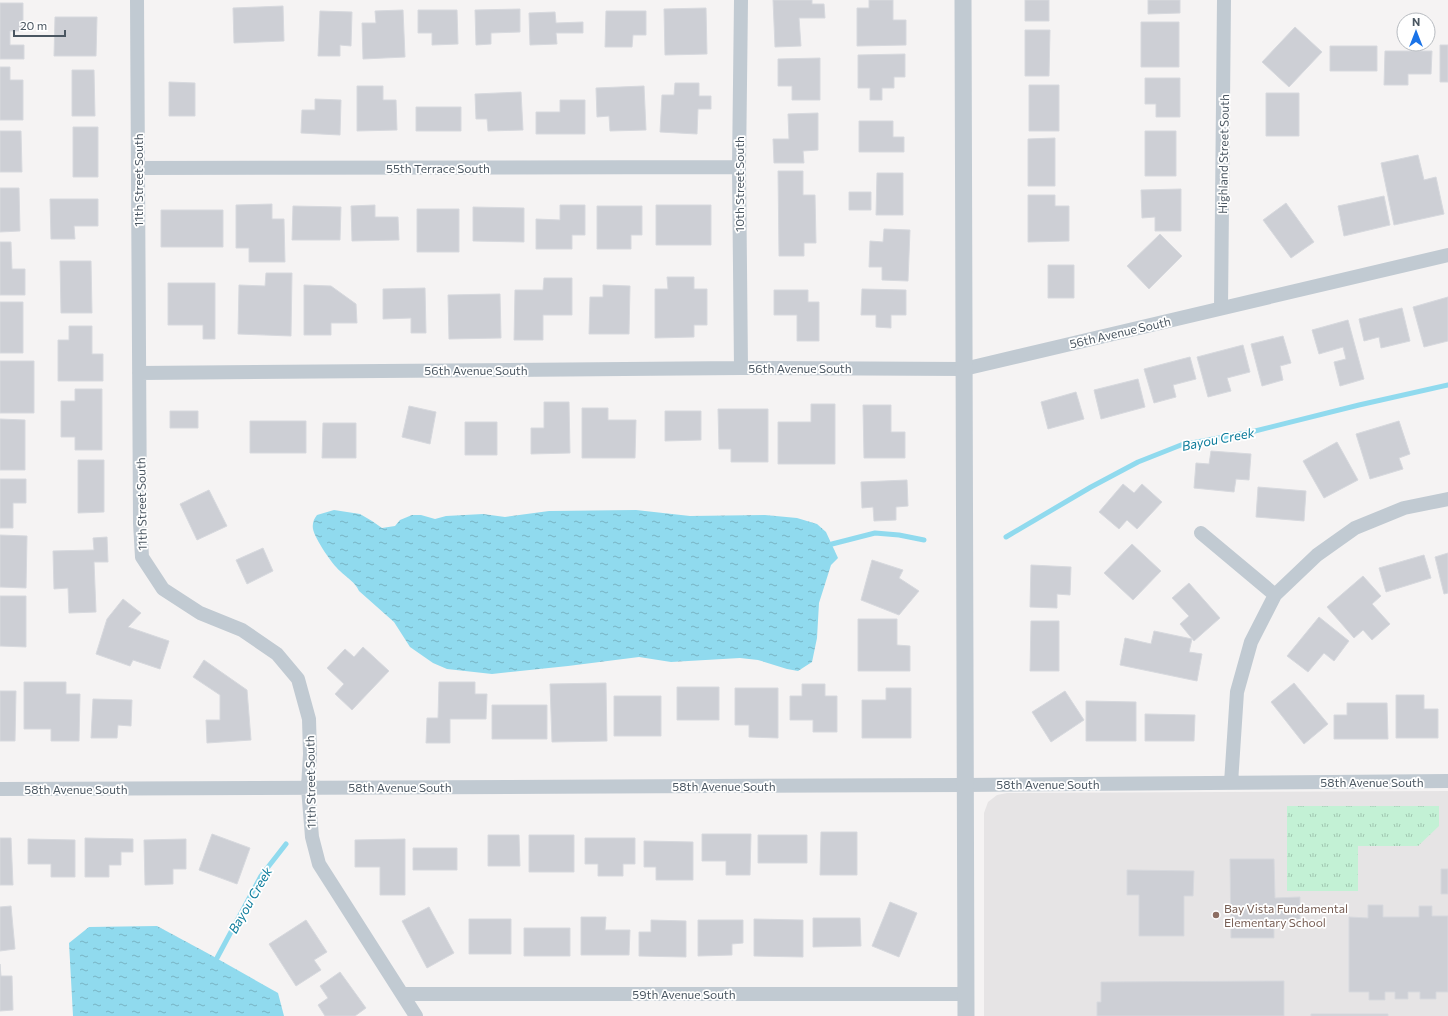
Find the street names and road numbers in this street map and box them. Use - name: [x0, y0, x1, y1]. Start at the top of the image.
- street label: Highland Street South: [1215, 94, 1231, 214]
- street label: 11th Street South: [131, 133, 145, 227]
- street label: 10th Street South: [732, 136, 746, 232]
- street label: 55th Terrace South: [386, 161, 490, 175]
- street label: 56th Avenue South: [1068, 314, 1172, 350]
- street label: 56th Avenue South: [748, 361, 852, 375]
- street label: 56th Avenue South: [424, 363, 528, 377]
- street label: 11th Street South: [133, 457, 149, 551]
- street label: 11th Street South: [302, 735, 318, 829]
- street label: 58th Avenue South: [1320, 775, 1424, 789]
- street label: 58th Avenue South: [996, 777, 1100, 791]
- street label: 58th Avenue South: [672, 779, 776, 793]
- street label: 58th Avenue South: [348, 780, 452, 794]
- street label: 58th Avenue South: [24, 782, 128, 796]
- street label: 59th Avenue South: [632, 987, 736, 1001]

